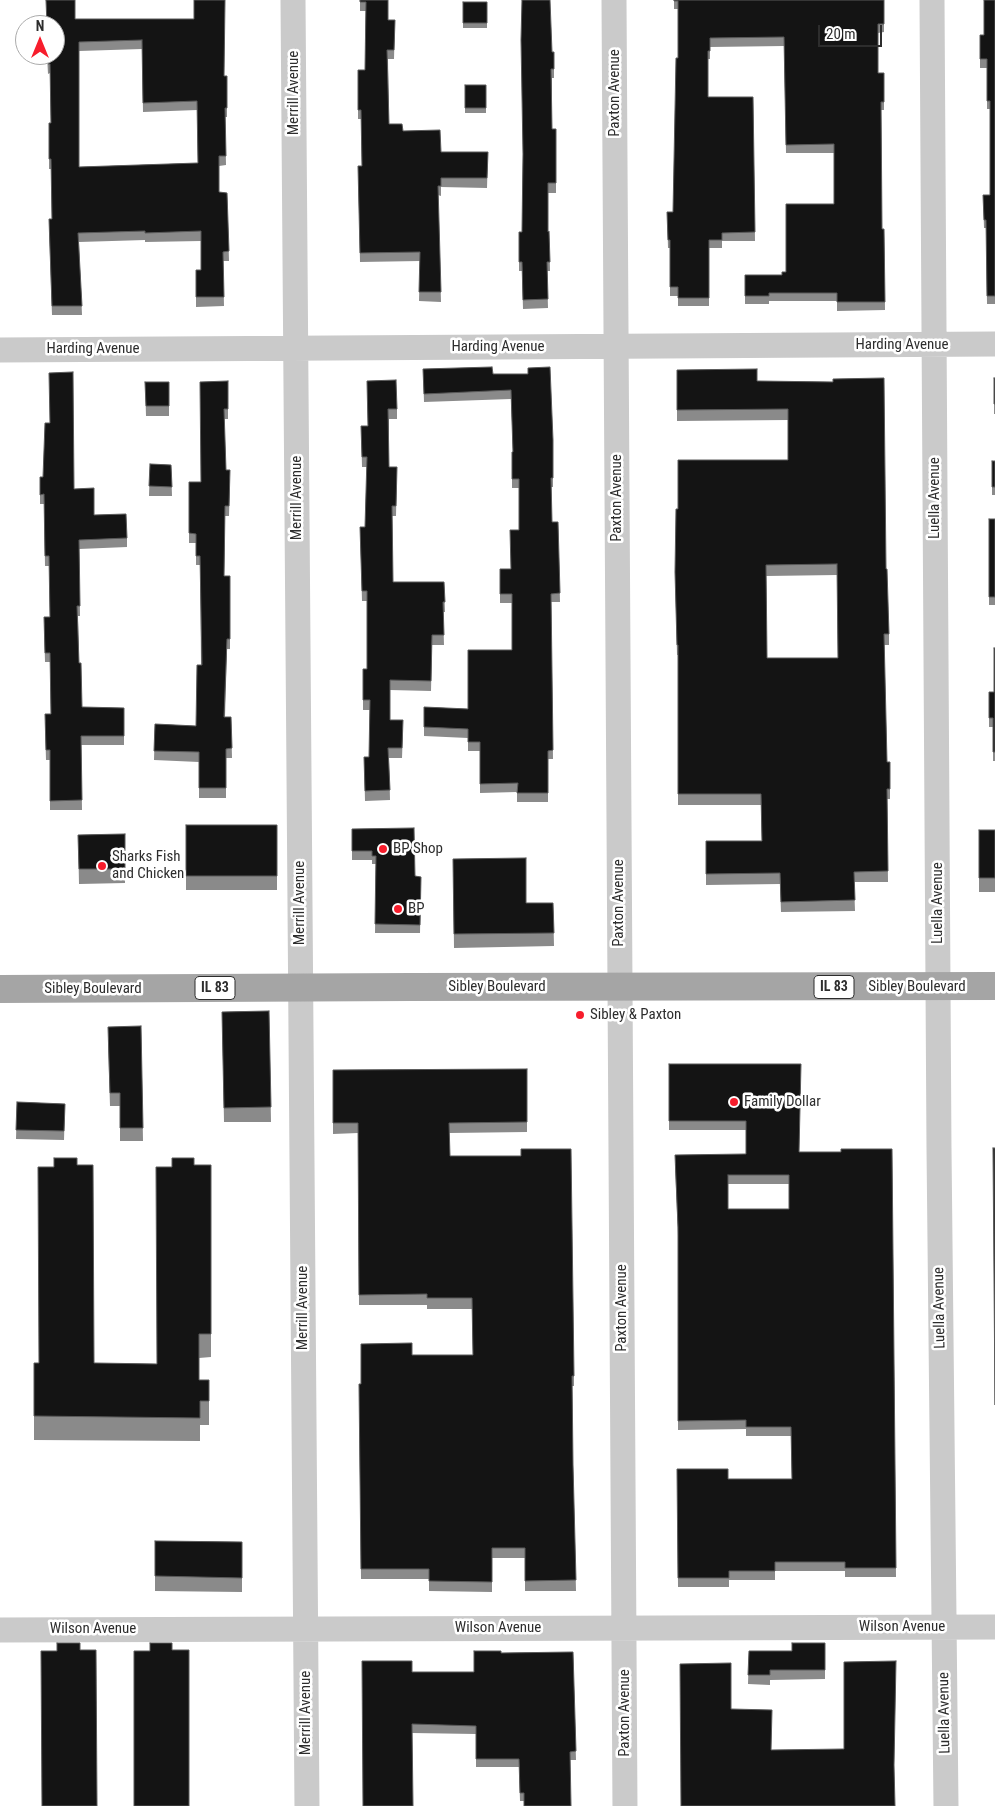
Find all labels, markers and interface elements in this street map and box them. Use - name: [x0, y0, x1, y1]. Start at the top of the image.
- north arrow: [15, 15, 65, 65]
- scale bar: [820, 15, 884, 47]
- text: N: [36, 18, 44, 34]
- text: 20 m: [826, 25, 856, 43]
- street label: Paxton Avenue: [606, 49, 624, 137]
- street label: Merrill Avenue: [285, 51, 303, 135]
- street label: Harding Avenue: [855, 336, 949, 354]
- street label: Harding Avenue: [451, 338, 545, 356]
- street label: Harding Avenue: [46, 340, 140, 358]
- street label: Paxton Avenue: [608, 454, 626, 542]
- street label: Merrill Avenue: [288, 456, 306, 540]
- street label: Luella Avenue: [926, 457, 944, 539]
- place label: BP Shop: [393, 840, 443, 858]
- marker: BP Shop: [377, 843, 389, 855]
- place label: Sharks Fish and Chicken: [112, 848, 184, 883]
- street label: Paxton Avenue: [610, 859, 628, 947]
- marker: Sharks Fish and Chicken: [96, 860, 108, 872]
- street label: Merrill Avenue: [291, 861, 309, 945]
- street label: Luella Avenue: [929, 862, 947, 944]
- place label: BP: [408, 900, 425, 918]
- marker: BP: [392, 903, 404, 915]
- road number: IL 83: [195, 976, 235, 1000]
- road number: IL 83: [814, 976, 854, 999]
- street label: Sibley Boulevard: [448, 978, 546, 996]
- street label: Sibley Boulevard: [868, 978, 966, 996]
- street label: Sibley Boulevard: [44, 980, 142, 998]
- place label: Sibley & Paxton: [590, 1006, 681, 1024]
- marker: Sibley & Paxton: [574, 1009, 586, 1021]
- place label: Family Dollar: [744, 1093, 821, 1111]
- marker: Family Dollar: [728, 1096, 740, 1108]
- street label: Paxton Avenue: [613, 1264, 631, 1352]
- street label: Merrill Avenue: [294, 1266, 312, 1350]
- street label: Luella Avenue: [930, 1267, 950, 1349]
- street label: Wilson Avenue: [859, 1618, 945, 1636]
- street label: Wilson Avenue: [455, 1619, 541, 1637]
- street label: Wilson Avenue: [50, 1620, 136, 1638]
- street label: Paxton Avenue: [616, 1669, 634, 1757]
- street label: Merrill Avenue: [297, 1671, 315, 1755]
- street label: Luella Avenue: [935, 1672, 955, 1754]

